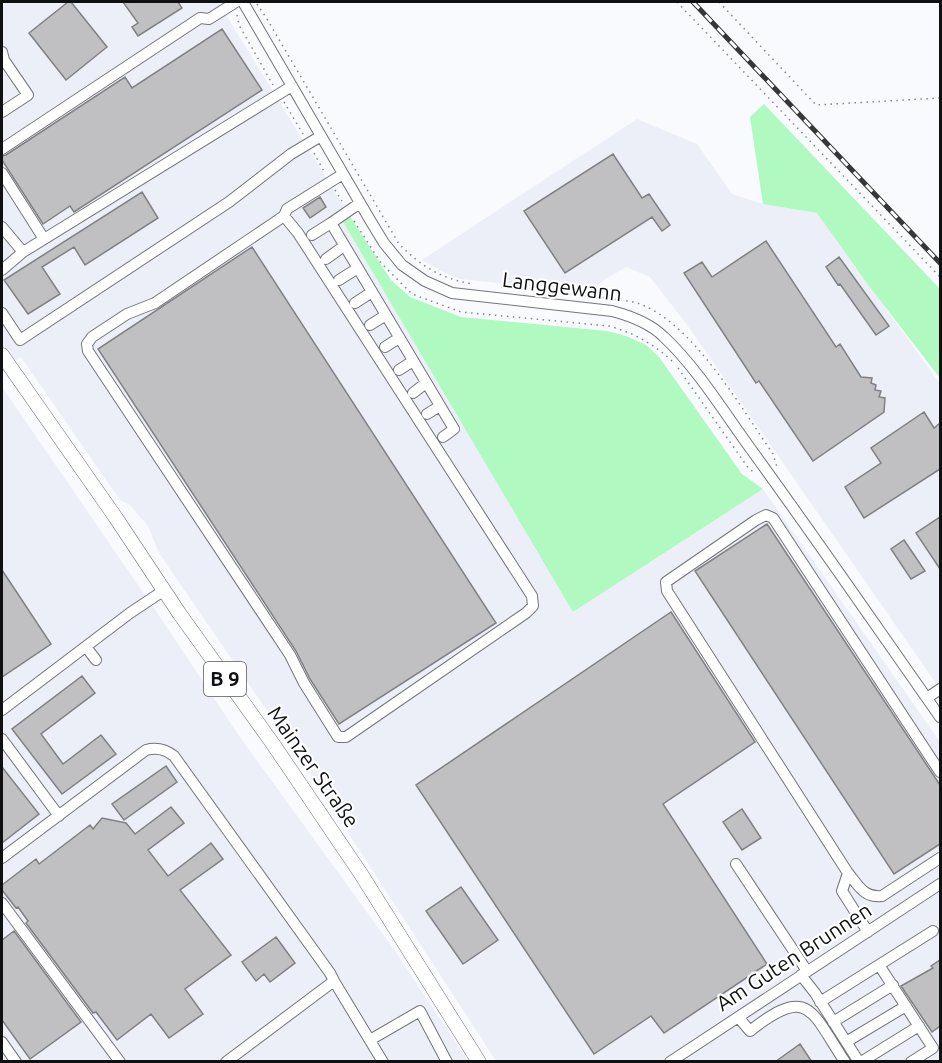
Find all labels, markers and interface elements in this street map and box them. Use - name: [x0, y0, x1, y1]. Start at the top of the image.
- street label: Langgewann: [501, 267, 623, 305]
- road number: B 9: [204, 662, 246, 696]
- street label: Mainzer Straße: [263, 701, 364, 832]
- street label: Am Guten Brunnen: [711, 897, 875, 1015]

